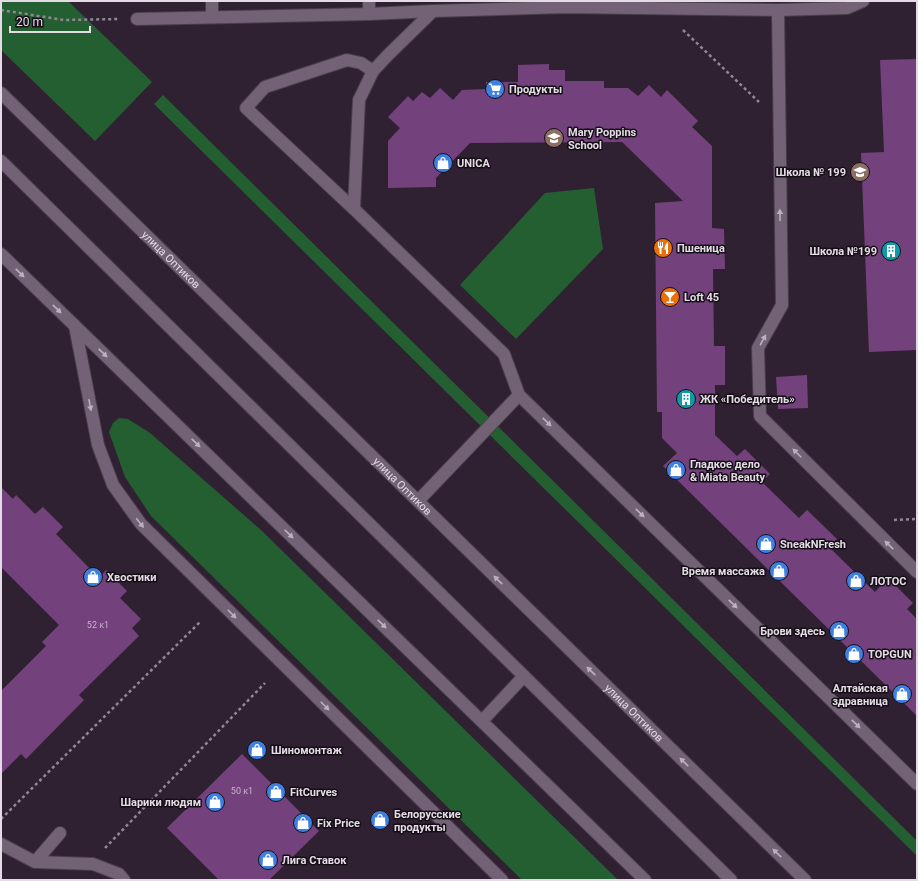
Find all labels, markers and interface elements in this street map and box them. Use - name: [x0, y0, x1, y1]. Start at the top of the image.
- scale bar: [10, 8, 90, 34]
- text: 20 m: [16, 15, 43, 29]
- supermarket icon: Продукты: [484, 78, 506, 100]
- place label: Продукты: [509, 83, 562, 96]
- place label: Mary Poppins School: [568, 126, 637, 152]
- school or university icon: Mary Poppins School: [543, 127, 565, 149]
- shop icon: UNICA: [432, 152, 454, 174]
- place label: UNICA: [457, 157, 490, 170]
- school or university icon: Школа № 199: [849, 161, 871, 183]
- place label: Школа № 199: [776, 166, 846, 179]
- one-way arrow: [777, 208, 783, 221]
- street label: улица Оптиков: [139, 228, 203, 291]
- restaurant icon: Пшеница: [652, 237, 674, 259]
- building icon: Школа №199: [880, 240, 902, 262]
- place label: Пшеница: [677, 242, 725, 255]
- place label: Школа №199: [809, 245, 877, 258]
- one-way arrow: [15, 268, 25, 278]
- bar icon: Loft 45: [659, 286, 681, 308]
- place label: Loft 45: [684, 291, 719, 304]
- one-way arrow: [52, 304, 62, 313]
- one-way arrow: [759, 334, 766, 346]
- one-way arrow: [98, 348, 108, 358]
- building icon: ЖК «Победитель»: [675, 388, 697, 410]
- place label: ЖК «Победитель»: [700, 393, 795, 406]
- one-way arrow: [87, 399, 93, 411]
- one-way arrow: [542, 417, 552, 427]
- one-way arrow: [191, 438, 201, 448]
- one-way arrow: [792, 448, 802, 458]
- street label: улица Оптиков: [371, 455, 435, 518]
- place label: Гладкое дело & Miata Beauty: [690, 458, 765, 484]
- shop icon: Гладкое дело & Miata Beauty: [665, 459, 687, 481]
- one-way arrow: [635, 508, 645, 518]
- one-way arrow: [136, 517, 145, 528]
- one-way arrow: [284, 529, 294, 539]
- shop icon: SneakNFresh: [755, 533, 777, 555]
- place label: SneakNFresh: [780, 538, 846, 551]
- one-way arrow: [884, 540, 894, 550]
- shop icon: Время массажа: [768, 560, 790, 582]
- place label: Время массажа: [682, 565, 765, 578]
- shop icon: Хвостики: [82, 566, 104, 588]
- shop icon: ЛОТОС: [845, 570, 867, 592]
- place label: Хвостики: [107, 571, 156, 584]
- one-way arrow: [493, 575, 503, 585]
- place label: ЛОТОС: [870, 575, 906, 588]
- one-way arrow: [728, 599, 738, 609]
- one-way arrow: [227, 610, 237, 619]
- house number: 52 к1: [87, 620, 109, 630]
- one-way arrow: [377, 620, 387, 629]
- shop icon: Брови здесь: [828, 620, 850, 642]
- place label: Брови здесь: [760, 625, 825, 638]
- shop icon: TOPGUN: [843, 643, 865, 665]
- place label: TOPGUN: [868, 648, 912, 661]
- one-way arrow: [586, 666, 596, 676]
- street label: улица Оптиков: [602, 681, 666, 744]
- place label: Алтайская здравница: [832, 682, 888, 708]
- shop icon: Алтайская здравница: [891, 683, 913, 705]
- one-way arrow: [320, 701, 330, 710]
- one-way arrow: [851, 719, 861, 729]
- shop icon: Шиномонтаж: [246, 739, 268, 761]
- place label: Шиномонтаж: [271, 744, 342, 757]
- one-way arrow: [679, 757, 689, 767]
- shop icon: FitCurves: [265, 781, 287, 803]
- house number: 50 к1: [231, 786, 253, 796]
- place label: FitCurves: [290, 786, 338, 799]
- shop icon: Шарики людям: [204, 791, 226, 813]
- place label: Шарики людям: [120, 796, 201, 809]
- place label: Белорусские продукты: [394, 808, 461, 834]
- shop icon: Белорусские продукты: [369, 809, 391, 831]
- shop icon: Fix Price: [292, 812, 314, 834]
- place label: Fix Price: [317, 817, 360, 830]
- one-way arrow: [772, 848, 782, 858]
- shop icon: Лига Ставок: [257, 849, 279, 871]
- place label: Лига Ставок: [282, 854, 347, 867]

